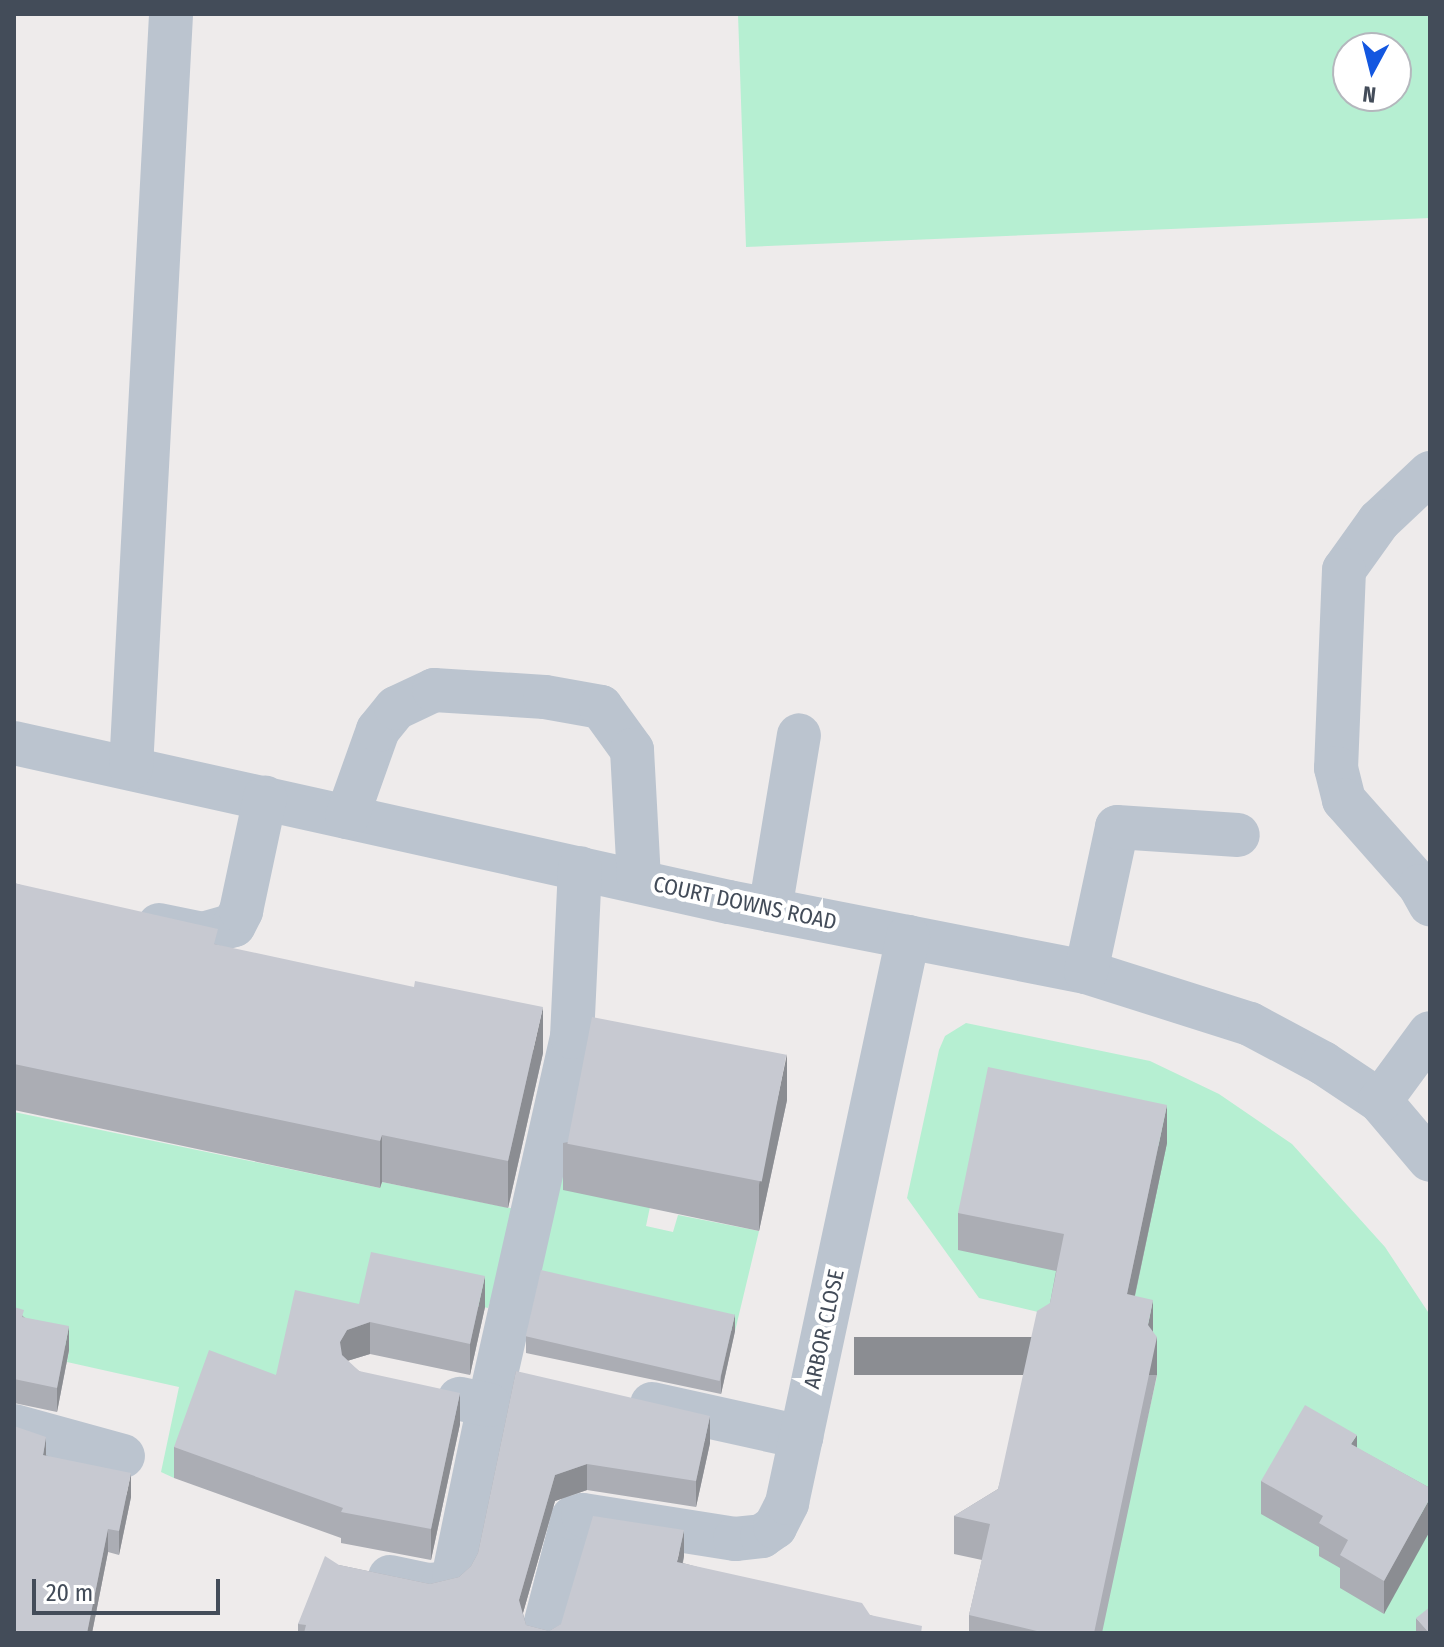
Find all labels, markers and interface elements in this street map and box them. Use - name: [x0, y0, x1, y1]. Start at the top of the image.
- north arrow: [1332, 32, 1412, 112]
- text: N: [1361, 80, 1377, 109]
- street label: COURT DOWNS ROAD: [651, 871, 839, 935]
- street label: ARBOR CLOSE: [798, 1267, 850, 1391]
- scale bar: [36, 1563, 224, 1613]
- text: 20 m: [46, 1579, 93, 1607]

